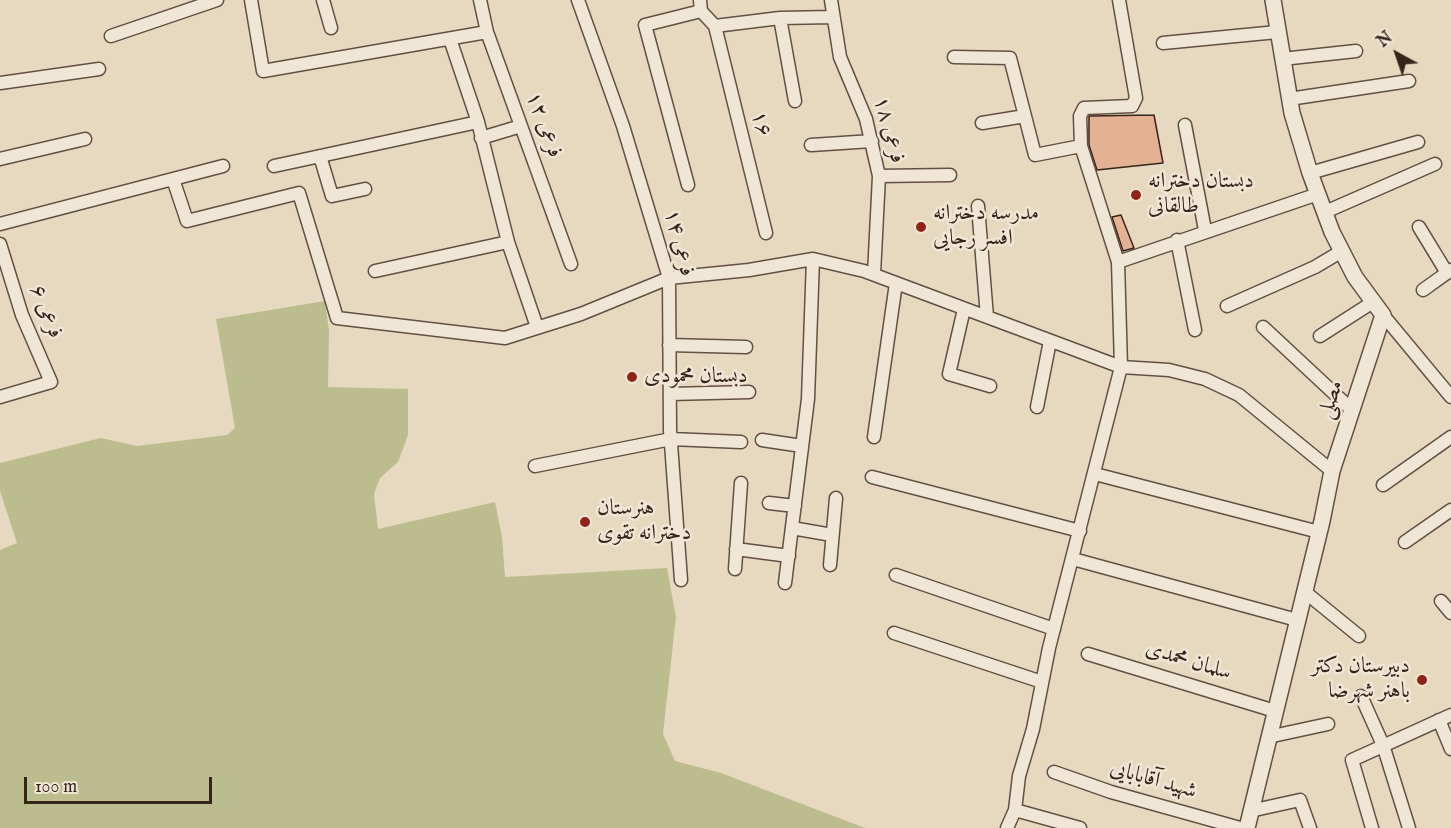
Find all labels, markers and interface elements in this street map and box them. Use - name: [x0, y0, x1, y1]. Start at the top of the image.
- north arrow: [1367, 24, 1427, 84]
- text: N: [1374, 28, 1397, 52]
- street label: فرعی ۱۲: [519, 88, 567, 162]
- street label: فرعی ۱۸: [866, 94, 910, 166]
- street label: ۱۶: [744, 108, 776, 140]
- place label: دبستان دخترانه طالقانی: [1148, 169, 1254, 220]
- marker: دبستان دخترانه طالقانی: [1129, 188, 1143, 202]
- place label: مدرسه دخترانه افسر رجایی: [933, 201, 1039, 252]
- street label: فرعی ۱۴: [657, 207, 699, 279]
- marker: مدرسه دخترانه افسر رجایی: [914, 220, 928, 234]
- street label: فرعی ۶: [22, 281, 68, 343]
- place label: دبستان محمودی: [644, 364, 748, 390]
- marker: دبستان محمودی: [625, 370, 639, 384]
- street label: مصلی: [1313, 377, 1351, 423]
- place label: هنرستان دخترانه تقوی: [597, 496, 691, 548]
- marker: هنرستان دخترانه تقوی: [578, 515, 592, 529]
- street label: سلمان محمدی: [1142, 636, 1234, 688]
- place label: دبیرستان دکتر باهنر شهرضا: [1311, 654, 1410, 706]
- marker: دبیرستان دکتر باهنر شهرضا: [1415, 673, 1429, 687]
- street label: شهید آقابابایی: [1107, 756, 1199, 806]
- scale bar: [27, 765, 214, 803]
- text: 100 m: [35, 776, 77, 799]

